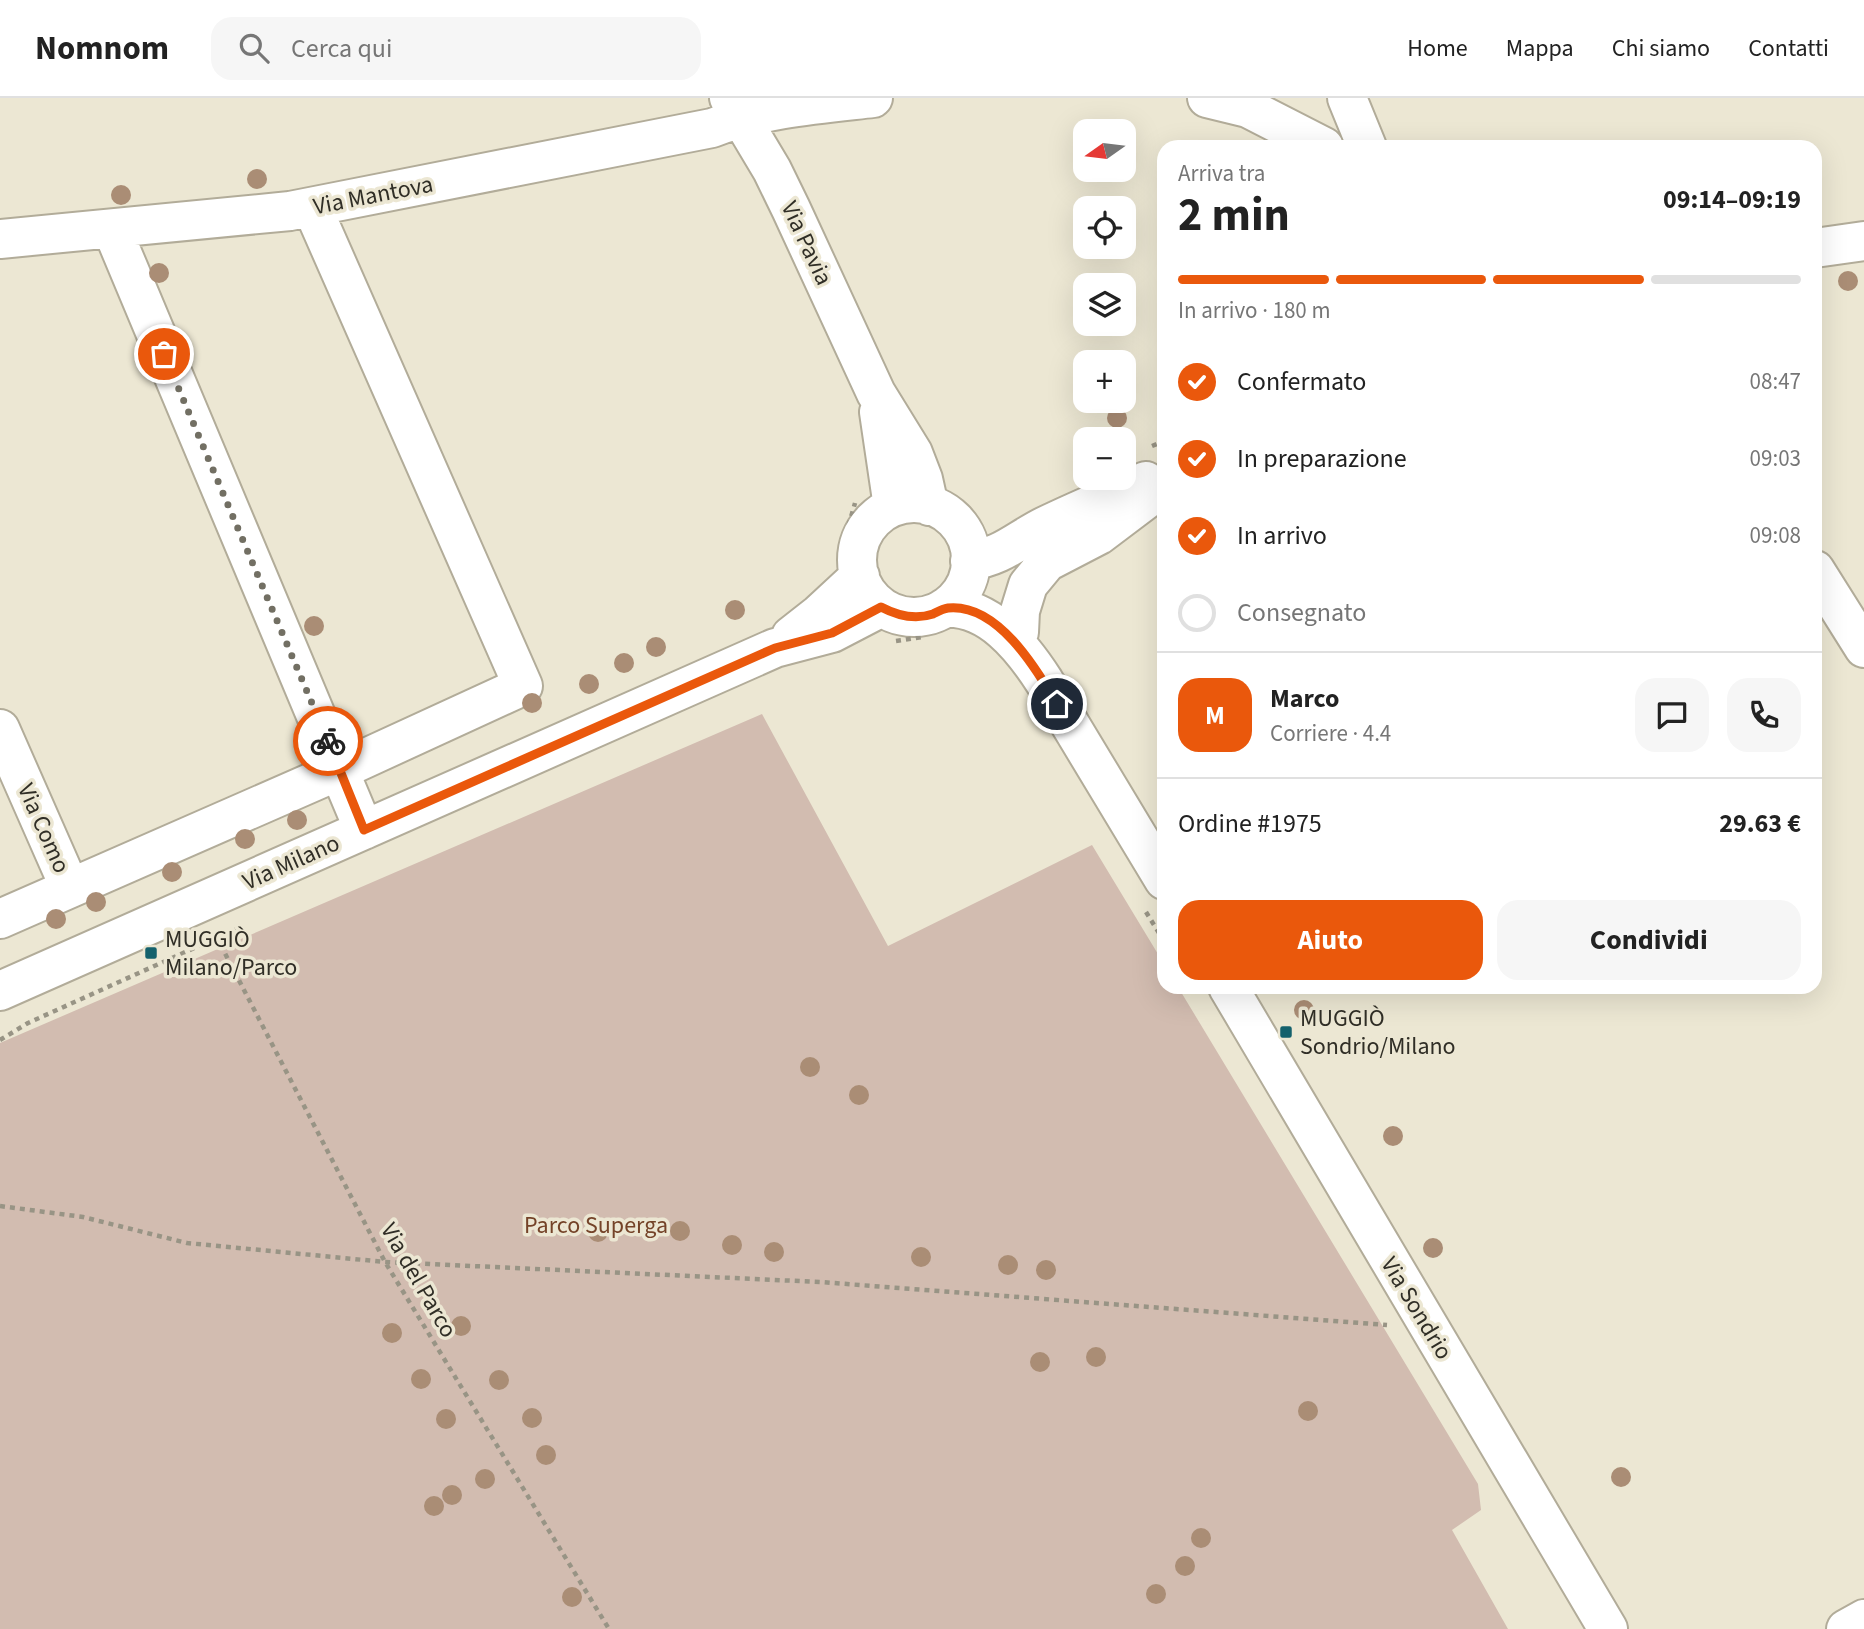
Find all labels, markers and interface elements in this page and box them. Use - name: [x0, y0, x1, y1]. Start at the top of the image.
- search box: [211, 17, 701, 80]
- text: Nomnom: [35, 25, 169, 72]
- icon: search: [235, 29, 273, 67]
- text: Cerca qui: [291, 30, 392, 67]
- text: Home: [1407, 31, 1468, 66]
- text: Mappa: [1506, 31, 1574, 66]
- text: Chi siamo: [1612, 31, 1710, 66]
- text: Contatti: [1748, 31, 1829, 66]
- north arrow: [1073, 119, 1136, 182]
- map controls: [1073, 119, 1136, 490]
- text: Arriva tra: [1178, 157, 1265, 190]
- street label: Via Mantova: [310, 167, 436, 224]
- text: 09:14–09:19: [1663, 181, 1801, 218]
- text: 2 min: [1178, 183, 1290, 248]
- street label: Via Pavia: [772, 195, 841, 291]
- button: locate: [1073, 196, 1136, 259]
- button: layers: [1073, 273, 1136, 336]
- text: In arrivo · 180 m: [1178, 294, 1330, 327]
- pin: [134, 324, 194, 384]
- icon: bag: [145, 335, 183, 373]
- button: +: [1073, 350, 1136, 413]
- icon: check: [1178, 363, 1216, 401]
- text: Confermato: [1237, 363, 1366, 400]
- text: 08:47: [1750, 365, 1801, 398]
- button: −: [1073, 427, 1136, 490]
- icon: check: [1178, 440, 1216, 478]
- text: In preparazione: [1237, 440, 1407, 477]
- text: 09:03: [1750, 442, 1801, 475]
- icon: check: [1178, 517, 1216, 555]
- text: In arrivo: [1237, 517, 1327, 554]
- text: 09:08: [1750, 519, 1801, 552]
- text: Consegnato: [1237, 594, 1366, 631]
- pin: [1027, 674, 1087, 734]
- button: chat: [1635, 678, 1709, 752]
- button: phone: [1727, 678, 1801, 752]
- text: Marco: [1270, 680, 1339, 717]
- icon: home: [1038, 685, 1076, 723]
- text: M: [1205, 697, 1225, 734]
- courier: [293, 706, 363, 776]
- text: Corriere · 4.4: [1270, 717, 1391, 750]
- icon: bike: [309, 722, 347, 760]
- street label: Via Como: [8, 778, 79, 879]
- text: Ordine #1975: [1178, 805, 1322, 842]
- text: 29.63 €: [1719, 805, 1801, 842]
- street label: Via Milano: [237, 826, 345, 899]
- button: Aiuto: [1178, 900, 1483, 980]
- button: Condividi: [1497, 900, 1801, 980]
- place label: MUGGIÒ Milano/Parco: [165, 922, 297, 985]
- marker: MUGGIÒ Milano/Parco: [143, 945, 159, 961]
- place label: MUGGIÒ Sondrio/Milano: [1300, 1001, 1456, 1064]
- marker: MUGGIÒ Sondrio/Milano: [1278, 1024, 1294, 1040]
- park label: Parco Superga: [524, 1208, 668, 1243]
- street label: Via del Parco: [372, 1216, 466, 1344]
- street label: Via Sondrio: [1372, 1250, 1461, 1366]

